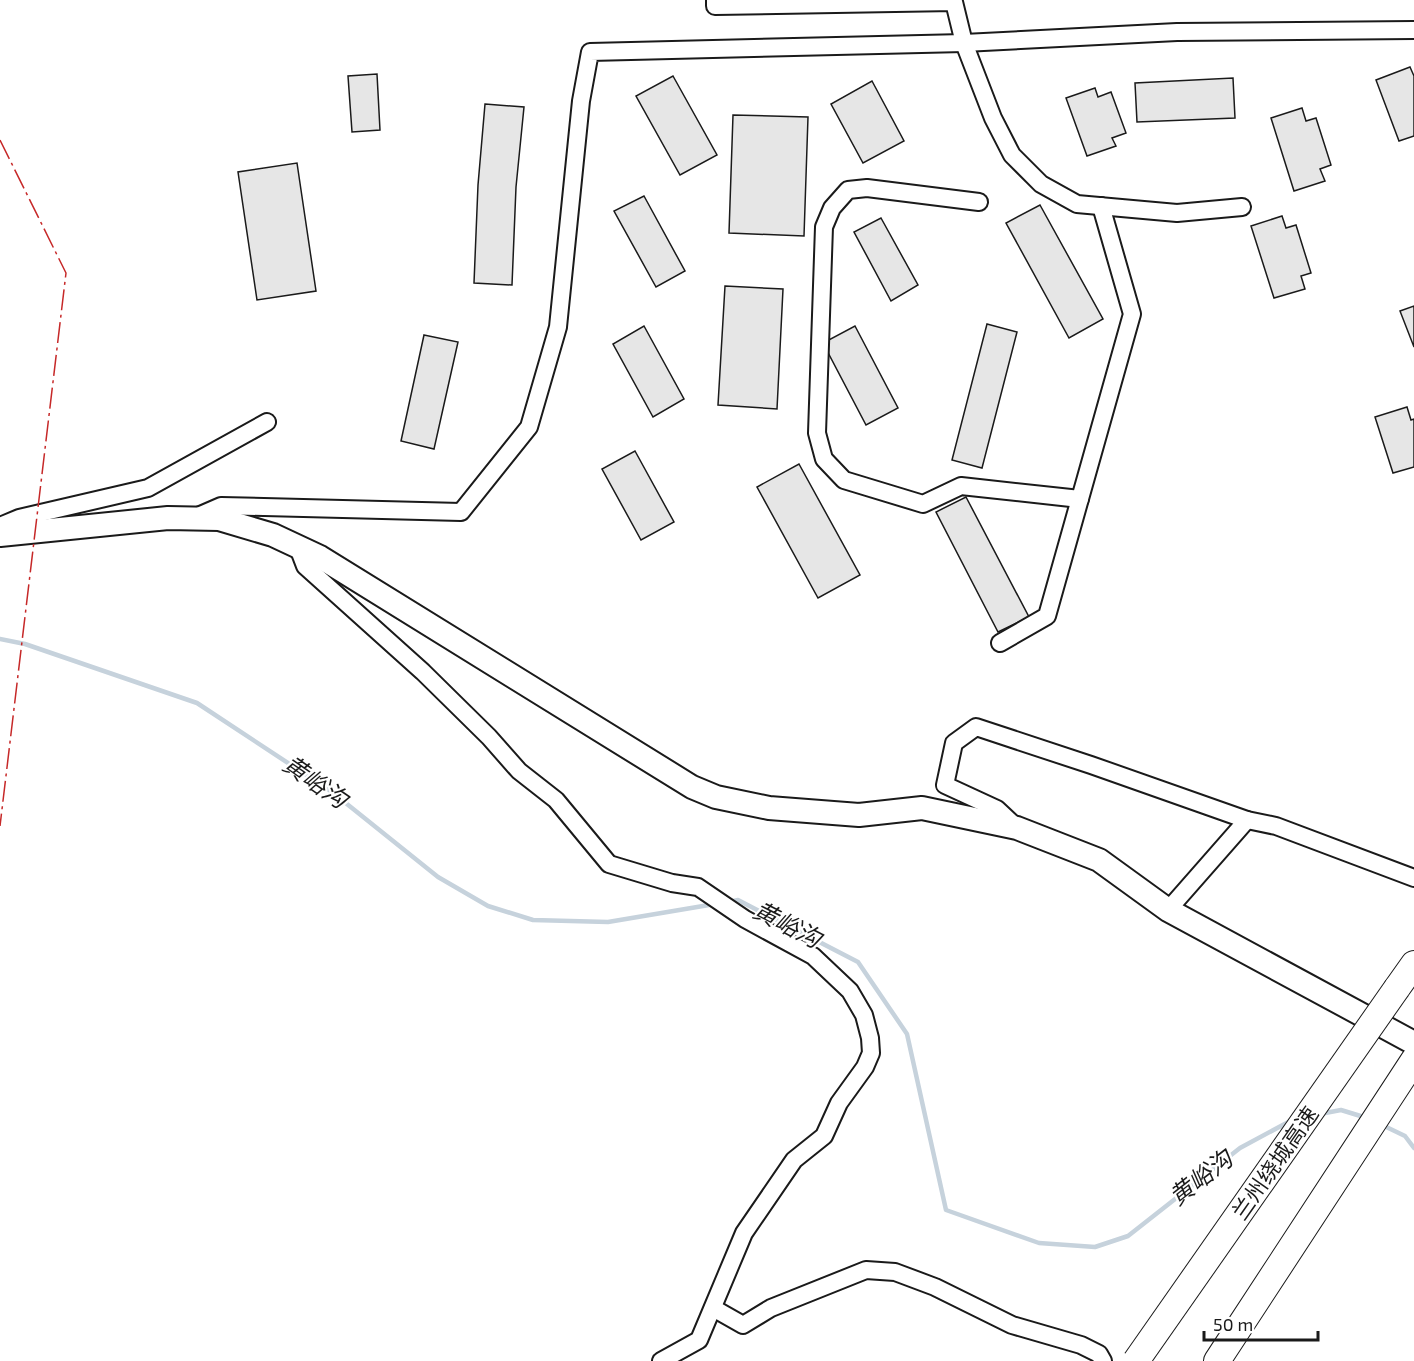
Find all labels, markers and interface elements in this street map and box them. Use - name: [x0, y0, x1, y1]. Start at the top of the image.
- water label: 黄峪沟: [278, 748, 356, 815]
- water label: 黄峪沟: [749, 894, 829, 954]
- street label: 兰州绕城高速: [1226, 1101, 1323, 1224]
- water label: 黄峪沟: [1163, 1141, 1240, 1210]
- scale bar: [1204, 1304, 1318, 1342]
- text: 50 m: [1213, 1313, 1253, 1335]

